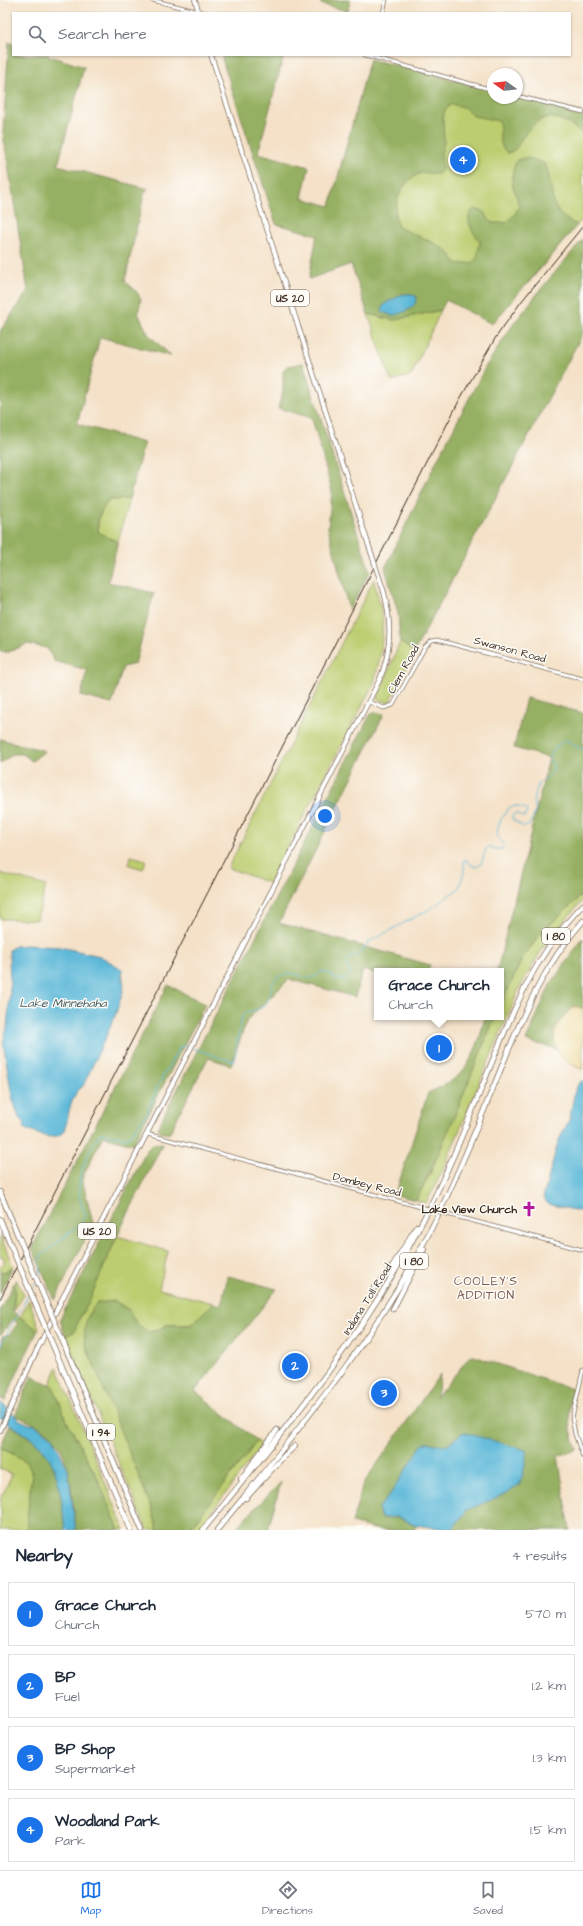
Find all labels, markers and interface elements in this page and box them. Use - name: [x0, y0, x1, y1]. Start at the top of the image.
- search box: [12, 12, 571, 56]
- icon: search: [26, 23, 48, 45]
- text: Search here: [58, 24, 147, 45]
- north arrow: [487, 68, 523, 104]
- pin: 4: [450, 145, 476, 175]
- road number: US 20: [271, 290, 309, 306]
- street label: Swanson Road: [472, 633, 548, 666]
- street label: Clem Road: [384, 642, 423, 696]
- your location: [315, 806, 335, 826]
- road number: I 80: [542, 928, 570, 944]
- popup: [374, 968, 504, 1020]
- text: Grace Church: [389, 975, 489, 996]
- water label: Lake Minnehaha: [19, 995, 108, 1012]
- text: Church: [389, 996, 433, 1014]
- pin: 1: [426, 1033, 452, 1063]
- street label: Dombey Road: [331, 1169, 403, 1201]
- church icon: Lake View Church: [520, 1200, 538, 1218]
- place label: Lake View Church: [422, 1202, 518, 1217]
- road number: US 20: [78, 1223, 116, 1239]
- road number: I 80: [400, 1253, 428, 1269]
- street label: Indiana Toll Road: [339, 1260, 396, 1338]
- district label: COOLEY’S ADDITION: [454, 1273, 518, 1304]
- pin: 2: [282, 1351, 308, 1381]
- pin: 3: [371, 1378, 397, 1408]
- road number: I 94: [87, 1424, 115, 1440]
- text: Nearby: [16, 1544, 73, 1568]
- text: 4 results: [512, 1547, 567, 1565]
- text: Grace Church: [55, 1595, 156, 1616]
- text: 1: [29, 1605, 31, 1623]
- text: 570 m: [525, 1605, 566, 1623]
- text: Church: [55, 1616, 99, 1634]
- text: BP: [55, 1667, 75, 1688]
- text: 2: [26, 1677, 34, 1695]
- text: 1.2 km: [532, 1677, 566, 1695]
- text: Fuel: [55, 1688, 80, 1706]
- text: BP Shop: [55, 1739, 115, 1760]
- text: 3: [27, 1749, 33, 1767]
- text: 1.3 km: [533, 1749, 566, 1767]
- text: Supermarket: [55, 1760, 136, 1778]
- text: Woodland Park: [55, 1811, 160, 1832]
- text: 4: [26, 1821, 34, 1839]
- text: 1.5 km: [530, 1821, 566, 1839]
- text: Park: [55, 1832, 85, 1850]
- tab: Map: [80, 1879, 102, 1918]
- tab: Directions: [262, 1879, 313, 1918]
- tab: Saved: [473, 1879, 503, 1918]

